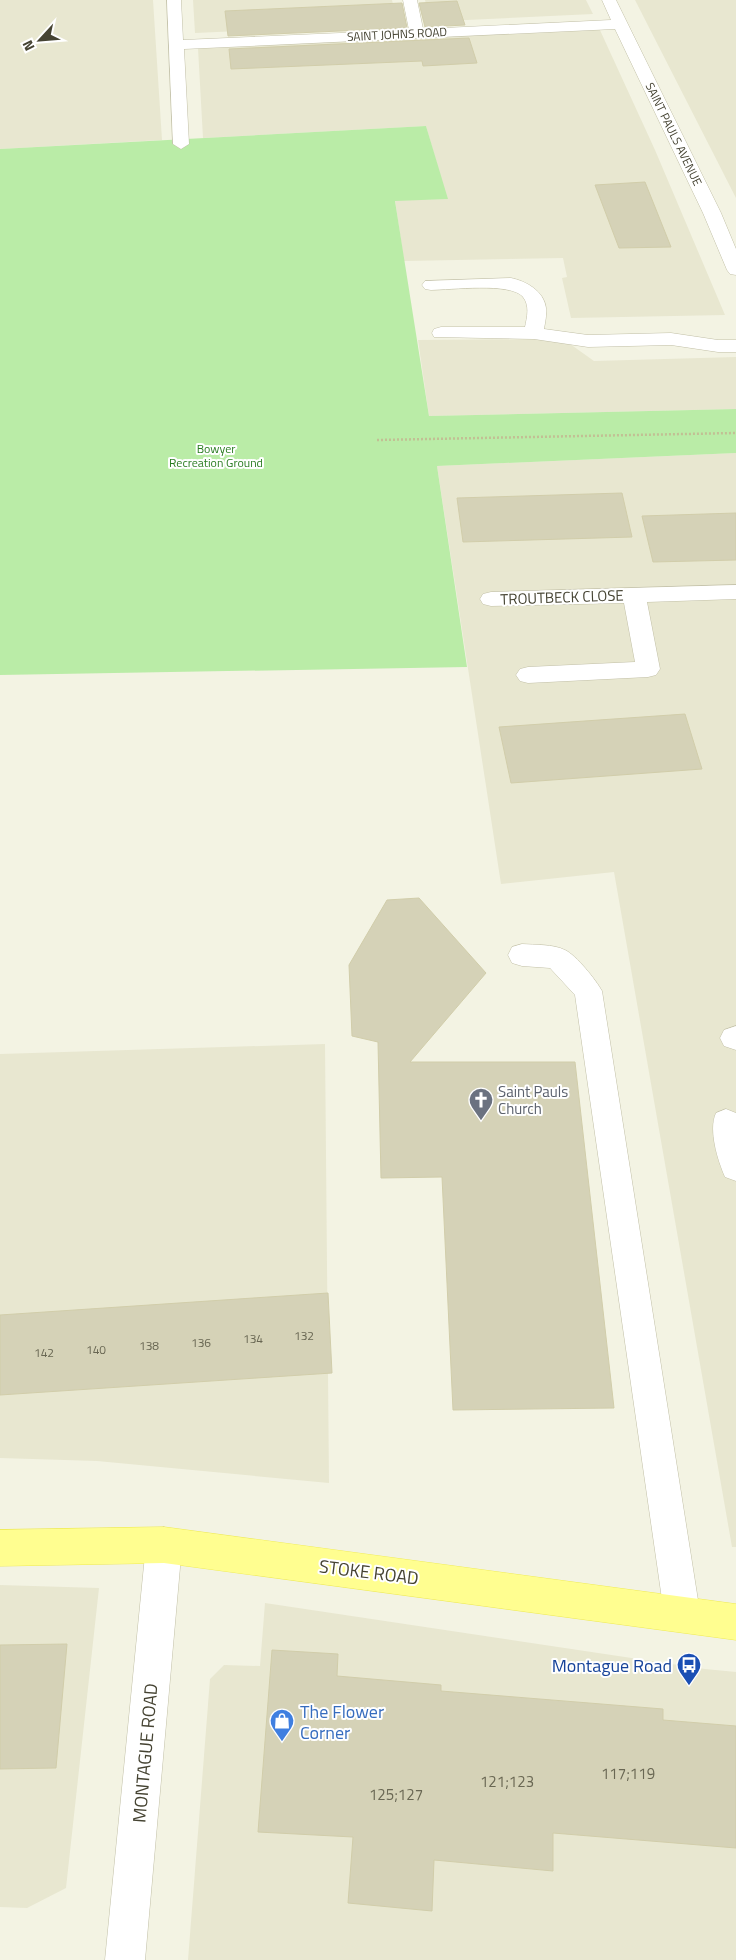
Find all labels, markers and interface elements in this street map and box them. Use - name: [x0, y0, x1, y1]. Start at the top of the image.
- north arrow: [15, 15, 65, 65]
- street label: SAINT JOHNS ROAD: [346, 22, 448, 46]
- text: N: [16, 37, 39, 55]
- street label: SAINT PAULS AVENUE: [641, 79, 707, 189]
- park label: Bowyer Recreation Ground: [169, 439, 263, 472]
- street label: TROUTBECK CLOSE: [500, 583, 624, 611]
- place label: Saint Pauls Church: [498, 1080, 568, 1120]
- church icon: Saint Pauls Church: [468, 1087, 494, 1121]
- house number: 132: [294, 1326, 314, 1345]
- house number: 134: [243, 1329, 263, 1348]
- house number: 136: [191, 1333, 211, 1352]
- house number: 138: [139, 1336, 159, 1355]
- house number: 140: [86, 1340, 106, 1359]
- house number: 142: [34, 1343, 54, 1362]
- street label: STOKE ROAD: [318, 1553, 420, 1591]
- place label: Montague Road: [552, 1652, 672, 1679]
- bus stop icon: Montague Road: [676, 1652, 702, 1686]
- street label: MONTAGUE ROAD: [125, 1682, 165, 1824]
- place label: The Flower Corner: [300, 1698, 384, 1746]
- shop icon: The Flower Corner: [269, 1708, 295, 1742]
- house number: 117;119: [601, 1762, 655, 1785]
- house number: 121;123: [480, 1770, 534, 1793]
- house number: 125;127: [369, 1783, 423, 1806]

